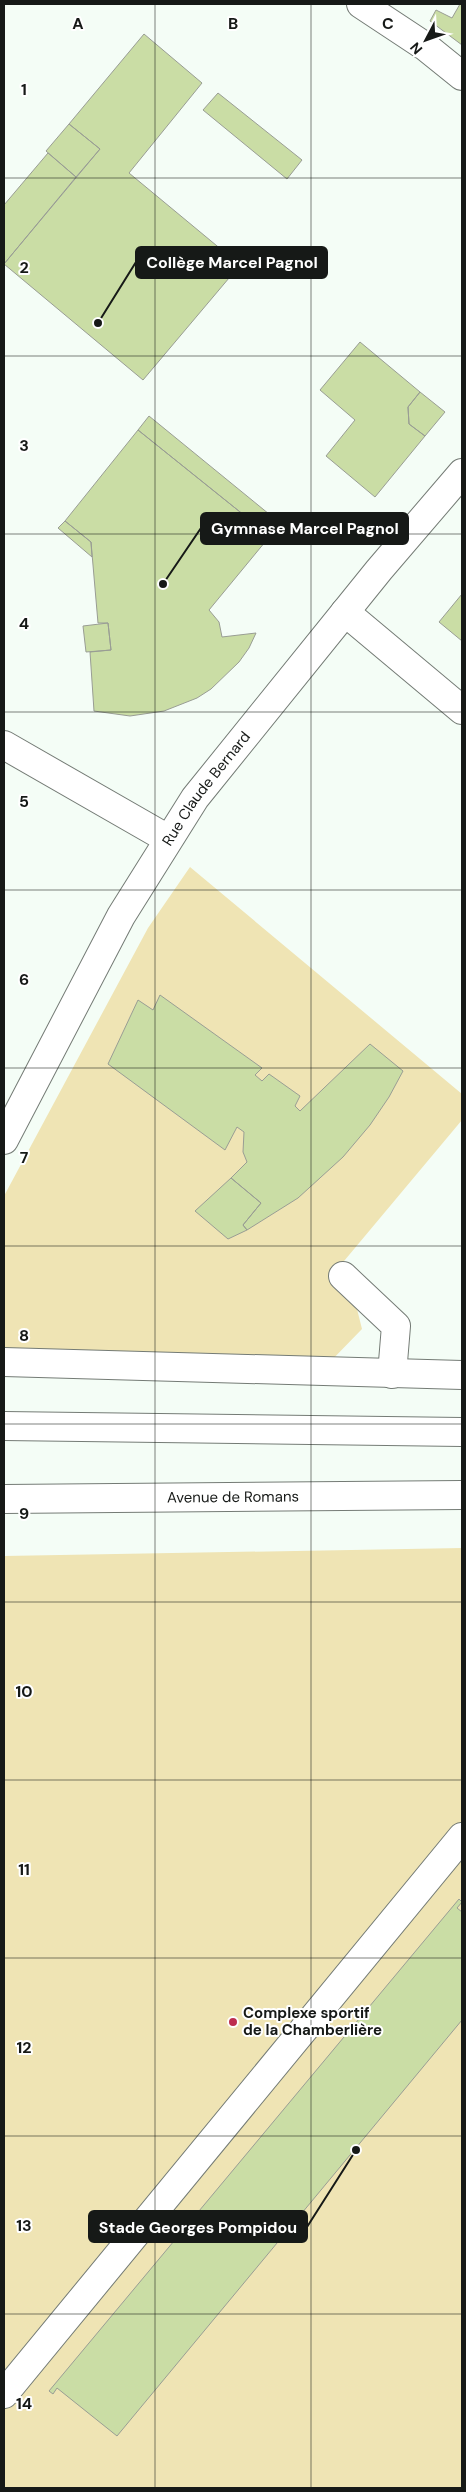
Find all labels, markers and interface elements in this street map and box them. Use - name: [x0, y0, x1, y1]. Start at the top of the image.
- text: A: [72, 13, 84, 34]
- text: B: [228, 13, 238, 34]
- text: C: [382, 13, 394, 34]
- north arrow: [401, 15, 451, 65]
- text: N: [406, 39, 426, 58]
- text: 1: [21, 79, 27, 100]
- callout: Collège Marcel Pagnol: [136, 247, 327, 278]
- text: Collège Marcel Pagnol: [146, 252, 318, 273]
- text: 2: [19, 257, 29, 278]
- text: 3: [19, 435, 29, 456]
- callout: Gymnase Marcel Pagnol: [201, 513, 408, 544]
- text: Gymnase Marcel Pagnol: [211, 518, 399, 539]
- text: 4: [19, 613, 29, 634]
- street label: Rue Claude Bernard: [157, 727, 255, 850]
- text: 5: [19, 791, 29, 812]
- text: 6: [19, 969, 29, 990]
- text: 7: [20, 1147, 29, 1168]
- text: 8: [19, 1325, 29, 1346]
- street label: Avenue de Romans: [167, 1486, 299, 1508]
- text: 9: [19, 1503, 29, 1524]
- text: 10: [15, 1681, 33, 1702]
- text: 11: [18, 1859, 30, 1880]
- place label: Complexe sportif de la Chamberlière: [243, 2003, 382, 2040]
- marker: Complexe sportif de la Chamberlière: [227, 2016, 239, 2028]
- text: 12: [16, 2037, 32, 2058]
- callout: Stade Georges Pompidou: [89, 2211, 307, 2242]
- text: 13: [16, 2215, 32, 2236]
- text: Stade Georges Pompidou: [99, 2217, 297, 2238]
- text: 14: [16, 2393, 32, 2414]

